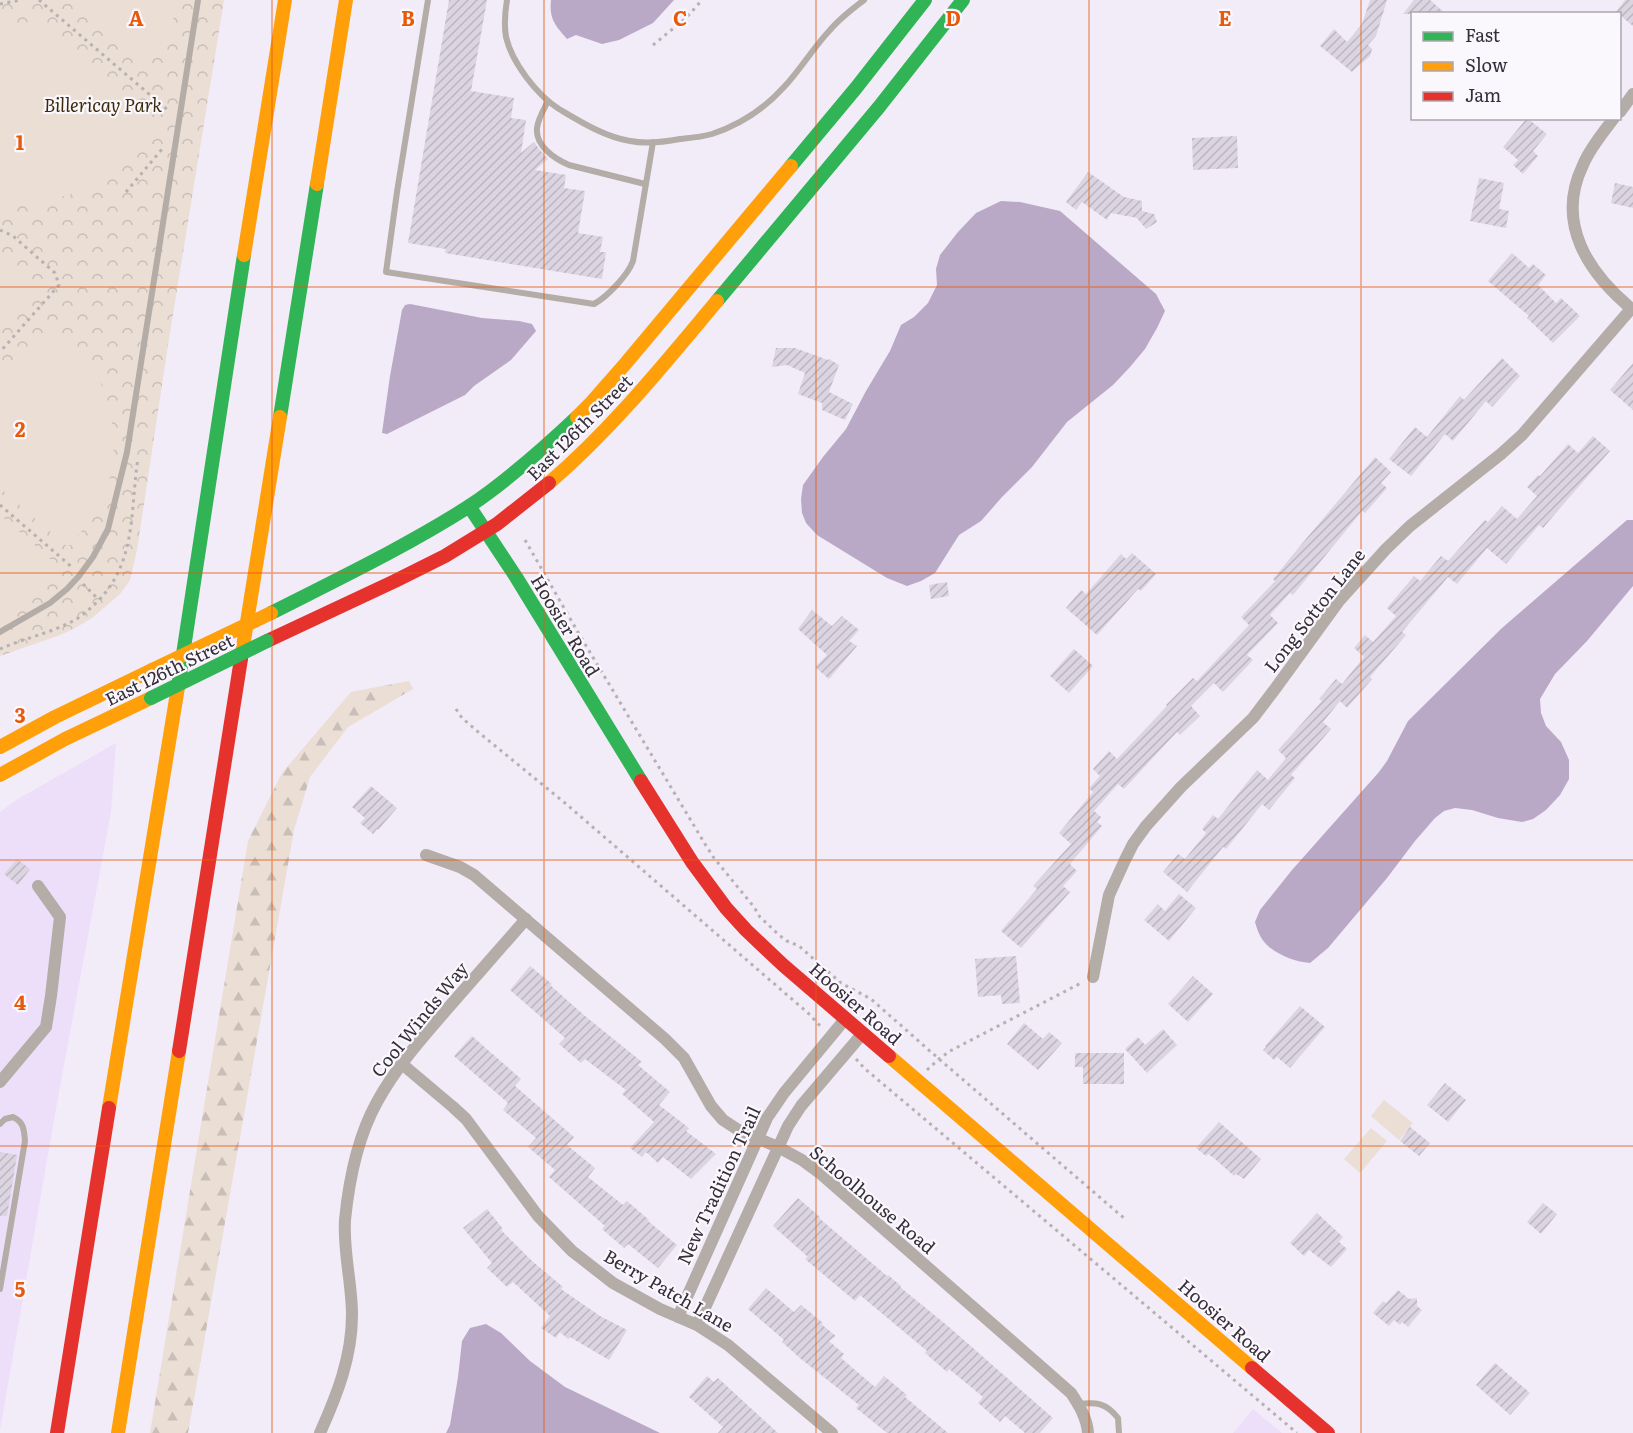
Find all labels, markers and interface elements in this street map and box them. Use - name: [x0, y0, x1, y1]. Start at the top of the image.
- text: A: [128, 2, 144, 32]
- text: B: [401, 2, 415, 32]
- text: C: [673, 2, 687, 32]
- text: D: [945, 2, 961, 32]
- text: E: [1218, 2, 1232, 32]
- legend: [1411, 12, 1621, 120]
- text: Fast: [1465, 21, 1501, 48]
- text: Slow: [1465, 51, 1508, 78]
- text: Jam: [1465, 81, 1501, 108]
- park label: Billericay Park: [44, 91, 162, 118]
- text: 1: [16, 126, 24, 156]
- street label: East 126th Street: [520, 367, 639, 486]
- text: 2: [15, 413, 26, 443]
- street label: Long Sotton Lane: [1257, 542, 1371, 678]
- street label: Hoosier Road: [525, 569, 607, 681]
- street label: East 126th Street: [100, 626, 239, 712]
- text: 3: [14, 699, 26, 729]
- street label: Cool Winds Way: [364, 955, 474, 1082]
- street label: Hoosier Road: [804, 955, 908, 1051]
- text: 4: [14, 986, 26, 1016]
- street label: New Tradition Trail: [669, 1101, 767, 1269]
- street label: Schoolhouse Road: [804, 1138, 942, 1260]
- street label: Berry Patch Lane: [599, 1242, 739, 1338]
- street label: Hoosier Road: [1173, 1272, 1277, 1368]
- text: 5: [15, 1273, 26, 1303]

